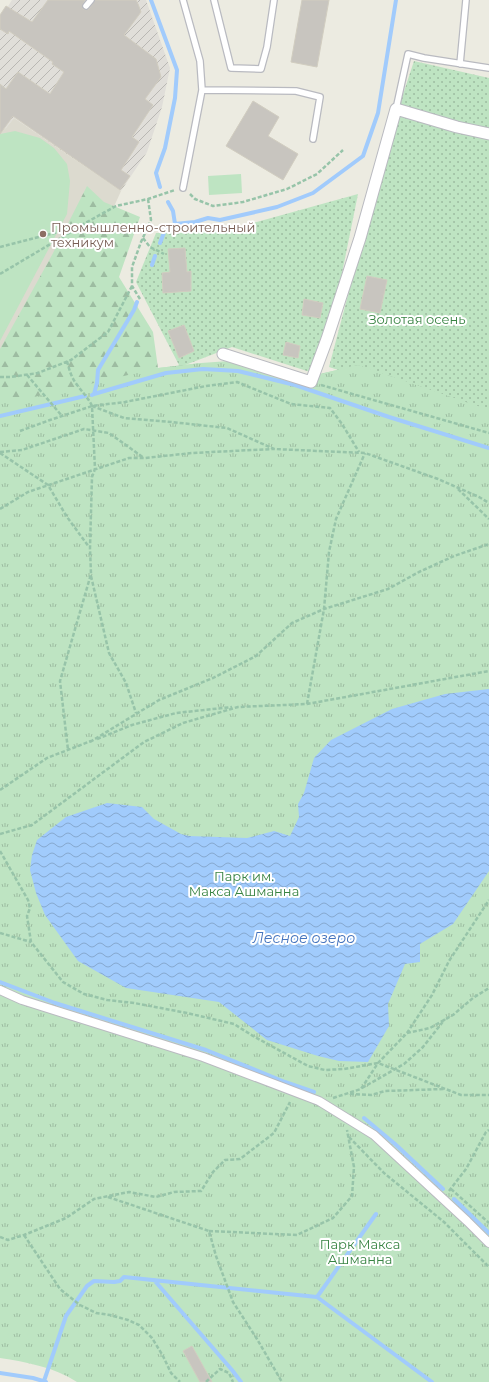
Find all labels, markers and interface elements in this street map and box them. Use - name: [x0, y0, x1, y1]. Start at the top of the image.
- place label: Промышленно-строительный техникум: [51, 219, 255, 250]
- marker: Промышленно-строительный техникум: [38, 229, 48, 239]
- park label: Золотая осень: [368, 311, 466, 327]
- park label: Парк им. Макса Ашманна: [189, 868, 299, 899]
- water label: Лесное озеро: [252, 929, 355, 947]
- park label: Парк Макса Ашманна: [320, 1236, 400, 1267]

